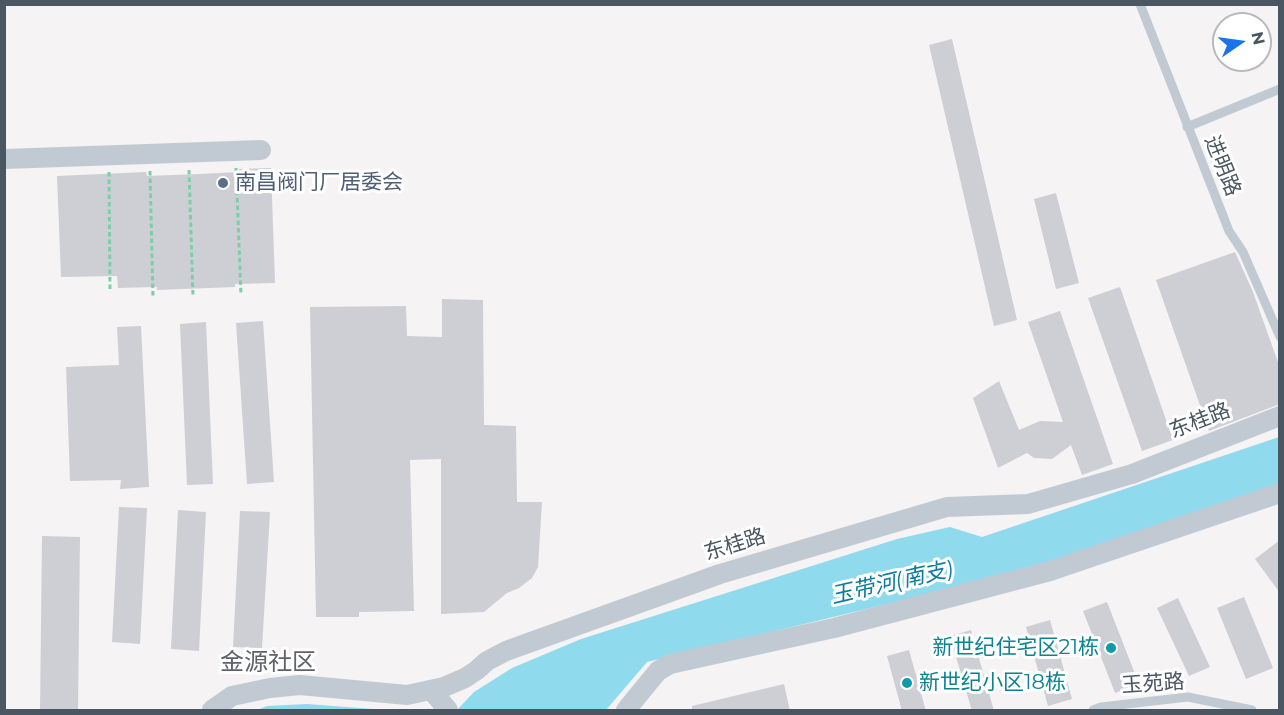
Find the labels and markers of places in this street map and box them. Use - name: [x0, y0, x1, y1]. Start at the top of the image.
- place label: 南昌阀门厂居委会: [235, 170, 403, 196]
- marker: 南昌阀门厂居委会: [216, 176, 230, 190]
- place label: 新世纪住宅区21栋: [932, 635, 1099, 661]
- marker: 新世纪住宅区21栋: [1104, 641, 1118, 655]
- place label: 新世纪小区18栋: [919, 670, 1066, 696]
- marker: 新世纪小区18栋: [900, 676, 914, 690]

